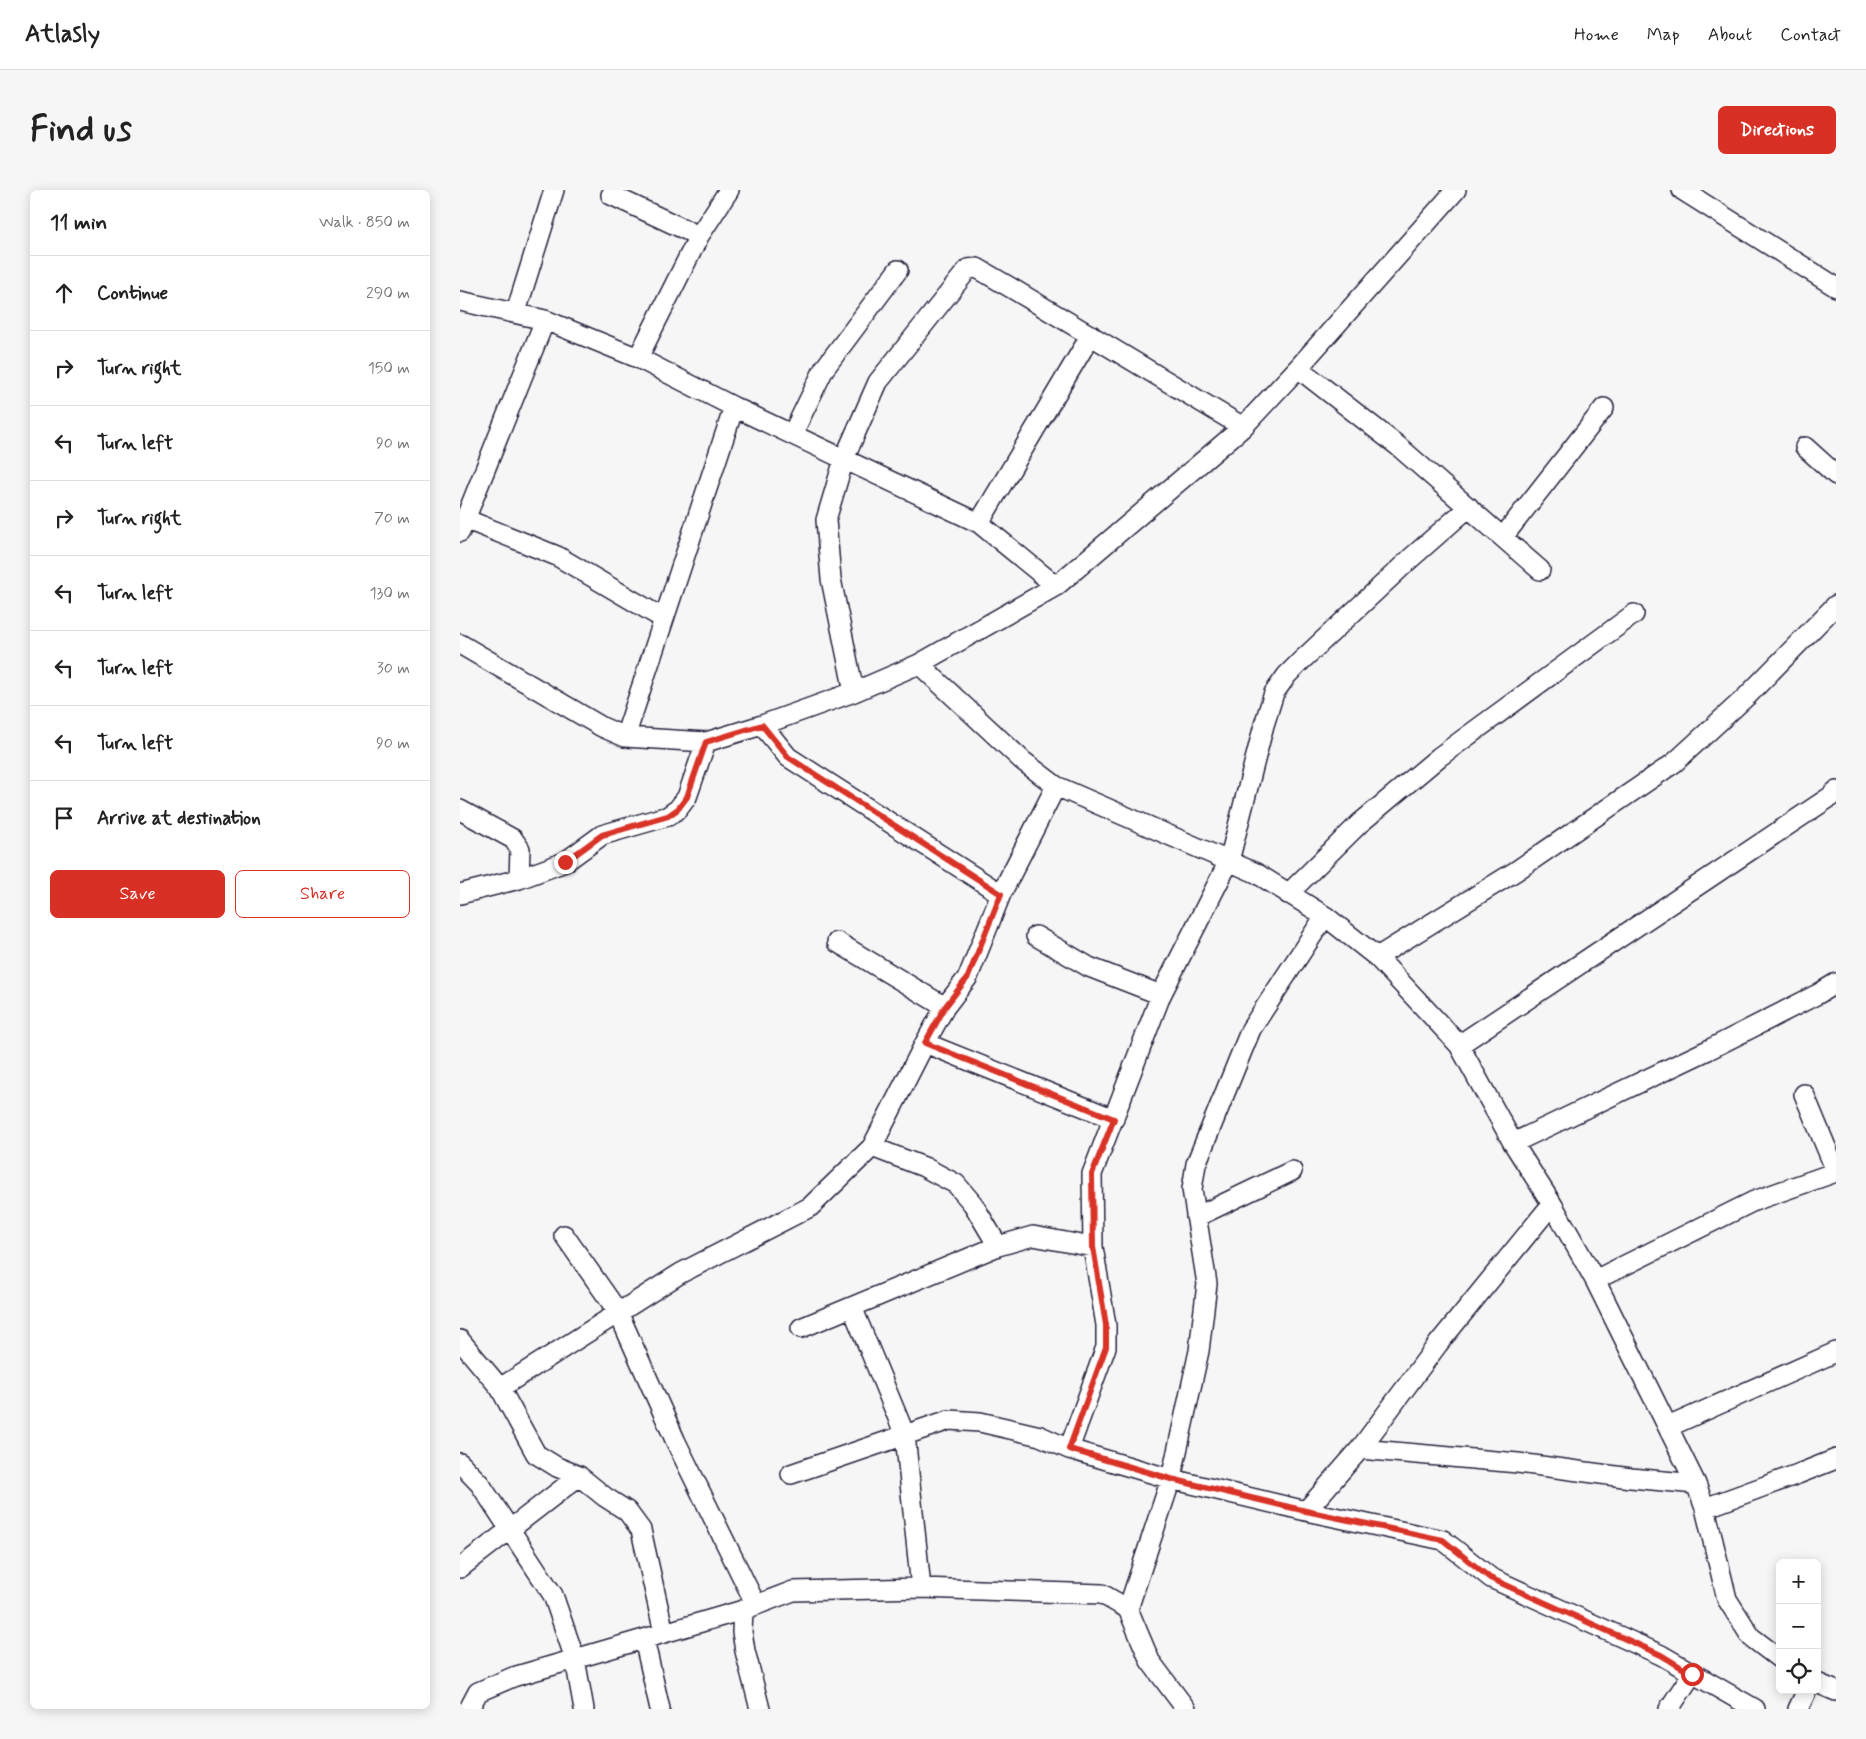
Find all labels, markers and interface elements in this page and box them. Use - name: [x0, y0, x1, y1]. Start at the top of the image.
- text: Atlasly: [25, 19, 100, 50]
- text: Home: [1574, 23, 1619, 47]
- text: Map: [1647, 23, 1680, 47]
- text: About: [1708, 23, 1752, 47]
- text: Contact: [1780, 23, 1841, 47]
- button: Directions: [1718, 106, 1836, 154]
- text: Find us: [30, 107, 132, 153]
- text: 11 min: [50, 209, 107, 237]
- text: Walk · 850 m: [319, 212, 410, 233]
- icon: ahead: [50, 279, 78, 307]
- text: Continue: [97, 281, 168, 306]
- text: 290 m: [366, 283, 410, 304]
- icon: right: [50, 354, 78, 382]
- text: Turn right: [97, 356, 181, 381]
- text: 150 m: [368, 358, 410, 379]
- icon: left: [50, 429, 78, 457]
- text: Turn left: [97, 431, 173, 456]
- text: 90 m: [376, 433, 410, 454]
- icon: right: [50, 504, 78, 532]
- text: Turn right: [97, 506, 181, 531]
- text: 70 m: [374, 508, 410, 529]
- icon: left: [50, 579, 78, 607]
- text: Turn left: [97, 581, 173, 606]
- text: 130 m: [369, 583, 410, 604]
- icon: left: [50, 654, 78, 682]
- text: Turn left: [97, 656, 173, 681]
- text: 30 m: [377, 658, 410, 679]
- icon: left: [50, 729, 78, 757]
- text: Turn left: [97, 731, 173, 756]
- text: 90 m: [376, 733, 410, 754]
- icon: arrive: [50, 804, 78, 832]
- text: Arrive at destination: [97, 806, 261, 831]
- route end: [554, 851, 577, 874]
- button: Save: [50, 870, 225, 918]
- button: Share: [235, 870, 410, 918]
- map controls: [1776, 1559, 1821, 1694]
- button: +: [1776, 1559, 1821, 1604]
- button: −: [1776, 1604, 1821, 1649]
- button: locate: [1776, 1649, 1821, 1694]
- route start: [1681, 1663, 1704, 1686]

